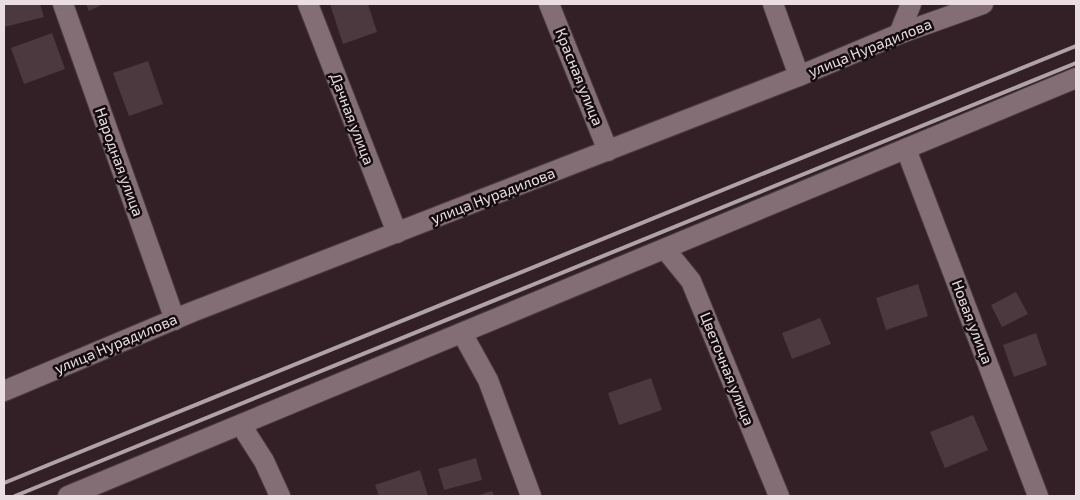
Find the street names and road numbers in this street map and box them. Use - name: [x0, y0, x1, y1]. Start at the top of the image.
- street label: улица Нурадилова: [805, 14, 934, 81]
- street label: Красная улица: [551, 25, 608, 128]
- street label: Дачная улица: [326, 70, 379, 168]
- street label: Народная улица: [91, 105, 148, 219]
- street label: улица Нурадилова: [428, 163, 558, 228]
- street label: Новая улица: [948, 277, 997, 367]
- street label: улица Нурадилова: [52, 309, 180, 378]
- street label: Цветочная улица: [696, 309, 759, 428]

